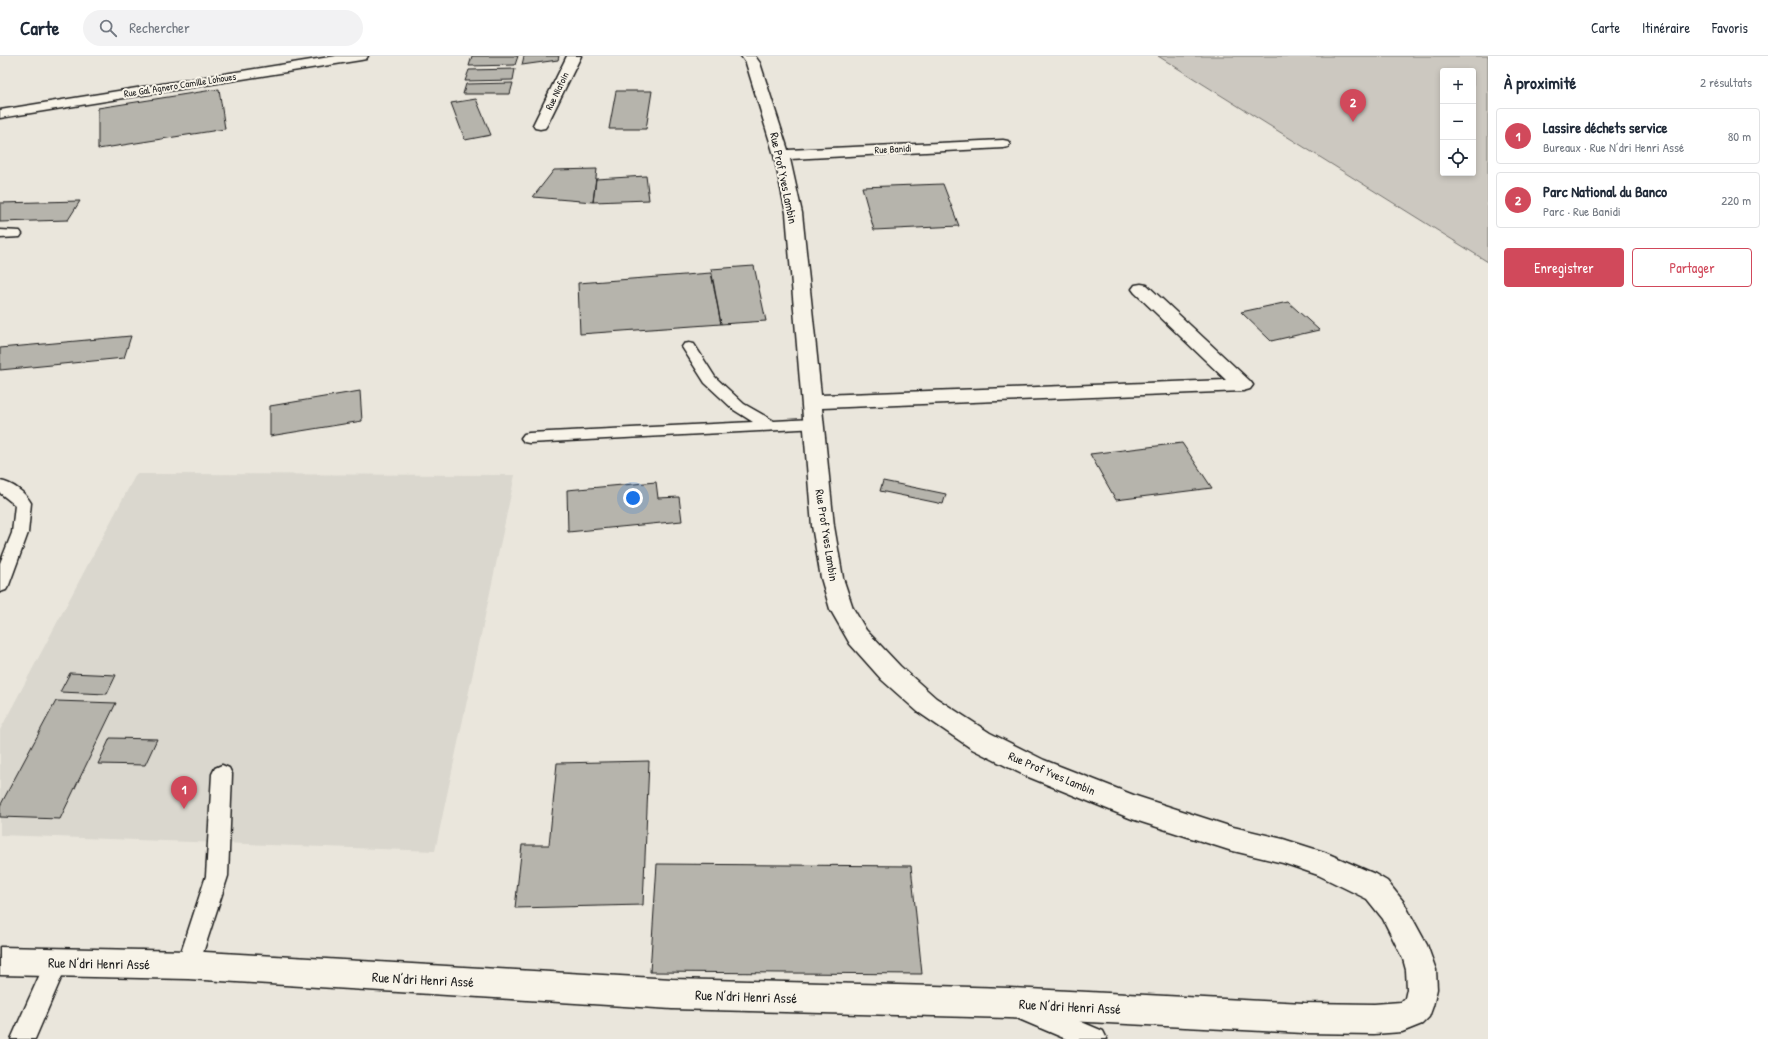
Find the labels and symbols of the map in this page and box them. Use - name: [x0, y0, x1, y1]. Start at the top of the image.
- street label: Rue Niafoin: [542, 69, 572, 112]
- street label: Rue Gal Agnero Camille Lohoues: [123, 70, 237, 100]
- pin: 2: [1340, 89, 1366, 122]
- street label: Rue Prof Yves Lambin: [766, 131, 802, 225]
- street label: Rue Banidi: [874, 142, 912, 156]
- your location: [623, 488, 643, 508]
- street label: Rue Prof Yves Lambin: [811, 488, 843, 582]
- street label: Rue Prof Yves Lambin: [1006, 747, 1098, 799]
- pin: 1: [171, 776, 197, 809]
- street label: Rue N’dri Henri Assé: [48, 953, 151, 973]
- street label: Rue N’dri Henri Assé: [372, 967, 475, 991]
- street label: Rue N’dri Henri Assé: [695, 985, 798, 1007]
- street label: Rue N’dri Henri Assé: [1019, 994, 1122, 1018]

